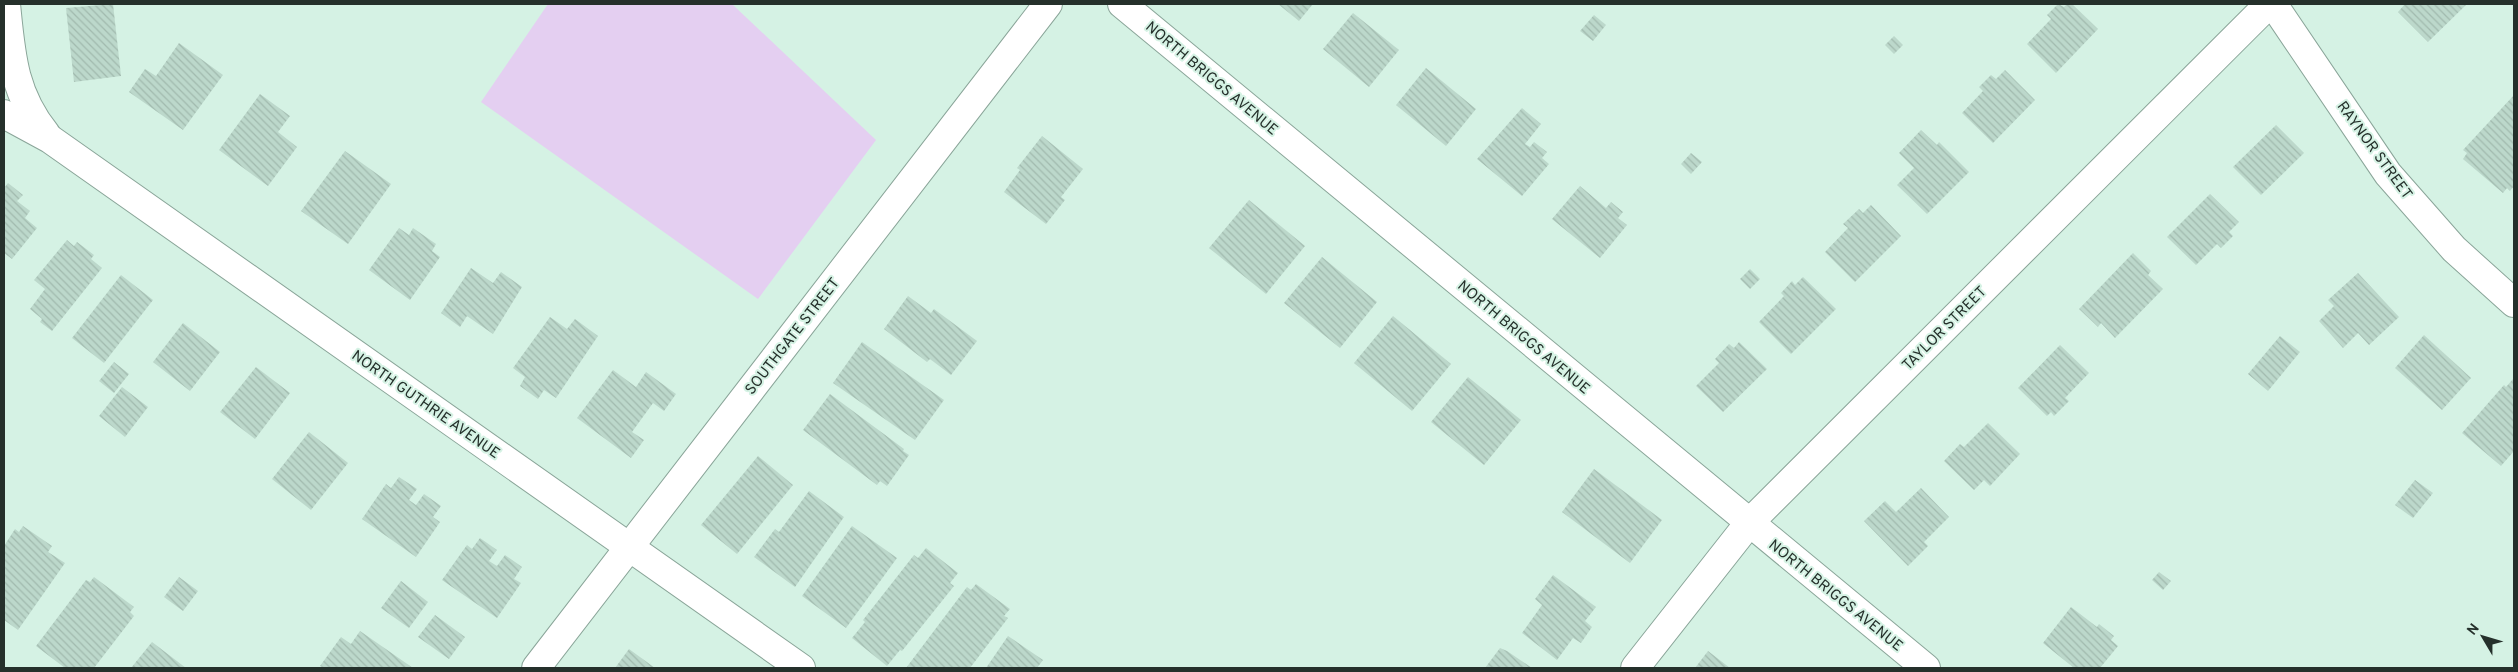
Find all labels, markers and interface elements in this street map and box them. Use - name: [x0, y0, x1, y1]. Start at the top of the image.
- street label: NORTH BRIGGS AVENUE: [1141, 18, 1281, 140]
- street label: RAYNOR STREET: [2332, 98, 2416, 204]
- street label: SOUTHGATE STREET: [742, 275, 845, 399]
- street label: NORTH BRIGGS AVENUE: [1453, 277, 1593, 399]
- street label: TAYLOR STREET: [1899, 283, 1991, 375]
- street label: NORTH GUTHRIE AVENUE: [347, 347, 503, 464]
- street label: NORTH BRIGGS AVENUE: [1764, 536, 1906, 656]
- north arrow: [2458, 612, 2508, 662]
- text: N: [2464, 621, 2484, 639]

